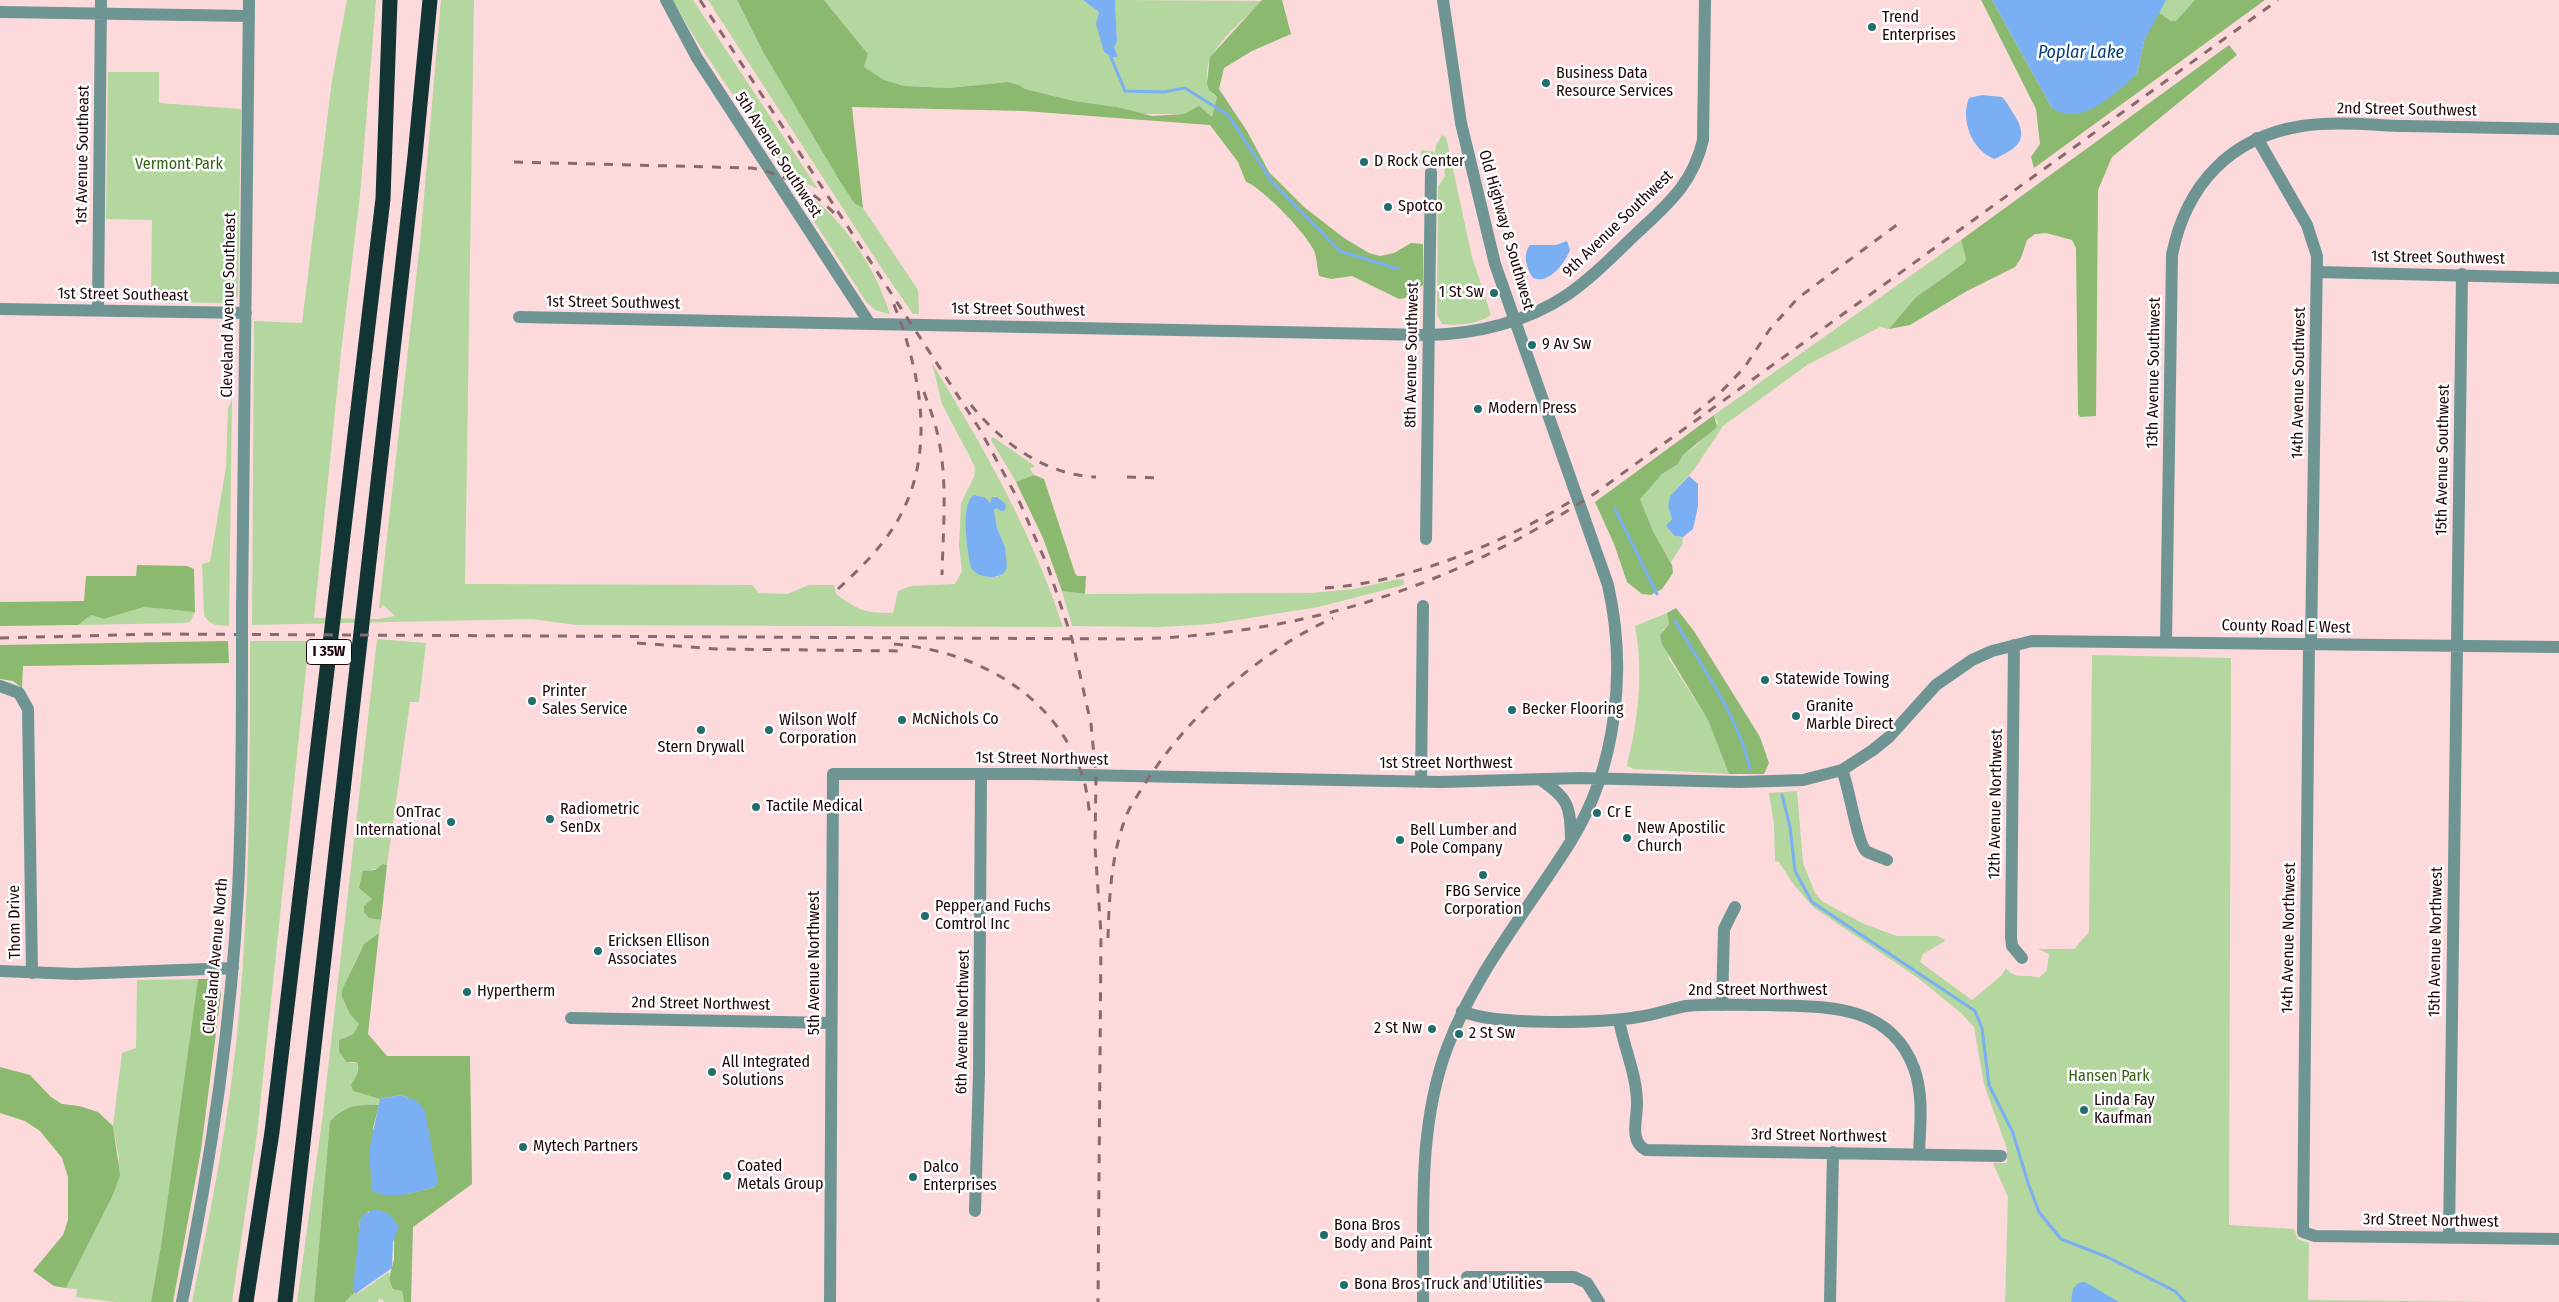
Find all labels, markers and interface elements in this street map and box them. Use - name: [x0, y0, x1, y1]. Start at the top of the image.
- place label: Trend Enterprises: [1882, 8, 1956, 46]
- marker: Trend Enterprises: [1866, 21, 1878, 33]
- water label: Poplar Lake: [2038, 42, 2124, 64]
- place label: Business Data Resource Services: [1556, 64, 1673, 102]
- marker: Business Data Resource Services: [1540, 77, 1552, 89]
- street label: 1st Avenue Southeast: [72, 85, 94, 225]
- street label: 5th Avenue Southwest: [730, 89, 826, 221]
- street label: 2nd Street Southwest: [2337, 99, 2477, 121]
- street label: Old Highway 8 Southwest: [1474, 148, 1538, 312]
- place label: D Rock Center: [1374, 152, 1465, 172]
- park label: Vermont Park: [135, 155, 223, 175]
- marker: D Rock Center: [1358, 156, 1370, 168]
- street label: 9th Avenue Southwest: [1559, 166, 1677, 282]
- place label: Spotco: [1398, 197, 1443, 217]
- marker: Spotco: [1382, 201, 1394, 213]
- street label: Cleveland Avenue Southeast: [218, 212, 240, 398]
- street label: 1st Street Southwest: [2371, 247, 2505, 269]
- street label: 8th Avenue Southwest: [1401, 282, 1423, 428]
- place label: 1 St Sw: [1439, 283, 1484, 303]
- street label: 1st Street Southeast: [57, 284, 189, 306]
- marker: 1 St Sw: [1488, 287, 1500, 299]
- street label: 1st Street Southwest: [546, 292, 680, 314]
- street label: 13th Avenue Southwest: [2143, 297, 2165, 449]
- street label: 1st Street Southwest: [951, 299, 1085, 321]
- street label: 14th Avenue Southwest: [2288, 307, 2310, 459]
- place label: 9 Av Sw: [1542, 335, 1591, 355]
- marker: 9 Av Sw: [1526, 339, 1538, 351]
- street label: 15th Avenue Southwest: [2432, 384, 2454, 536]
- place label: Modern Press: [1488, 399, 1577, 419]
- marker: Modern Press: [1472, 403, 1484, 415]
- street label: County Road E West: [2221, 616, 2351, 638]
- road number: I 35W: [306, 640, 352, 664]
- place label: Statewide Towing: [1775, 670, 1889, 690]
- marker: Statewide Towing: [1759, 674, 1771, 686]
- place label: Printer Sales Service: [542, 682, 627, 720]
- marker: Printer Sales Service: [526, 695, 538, 707]
- place label: Granite Marble Direct: [1806, 697, 1894, 735]
- place label: Becker Flooring: [1522, 700, 1623, 720]
- marker: Becker Flooring: [1506, 704, 1518, 716]
- place label: McNichols Co: [912, 710, 999, 730]
- marker: Granite Marble Direct: [1790, 710, 1802, 722]
- place label: Wilson Wolf Corporation: [779, 711, 857, 749]
- marker: McNichols Co: [896, 714, 908, 726]
- marker: Stern Drywall: [695, 724, 707, 736]
- marker: Wilson Wolf Corporation: [763, 724, 775, 736]
- street label: 12th Avenue Northwest: [1985, 729, 2007, 879]
- place label: Stern Drywall: [657, 738, 745, 758]
- street label: 1st Street Northwest: [975, 748, 1109, 770]
- street label: 1st Street Northwest: [1380, 754, 1512, 774]
- place label: Tactile Medical: [766, 797, 863, 817]
- place label: Radiometric SenDx: [560, 800, 639, 838]
- marker: Tactile Medical: [750, 801, 762, 813]
- place label: OnTrac International: [356, 803, 441, 841]
- place label: Cr E: [1607, 803, 1632, 823]
- marker: Cr E: [1591, 807, 1603, 819]
- marker: Radiometric SenDx: [544, 813, 556, 825]
- marker: OnTrac International: [445, 816, 457, 828]
- place label: New Apostilic Church: [1637, 819, 1725, 857]
- place label: Bell Lumber and Pole Company: [1410, 821, 1517, 859]
- marker: New Apostilic Church: [1621, 832, 1633, 844]
- marker: Bell Lumber and Pole Company: [1394, 834, 1406, 846]
- street label: 14th Avenue Northwest: [2278, 862, 2300, 1014]
- street label: 15th Avenue Northwest: [2425, 867, 2447, 1017]
- marker: FBG Service Corporation: [1477, 869, 1489, 881]
- street label: Cleveland Avenue North: [200, 877, 232, 1035]
- place label: FBG Service Corporation: [1444, 882, 1522, 920]
- street label: Thom Drive: [5, 885, 25, 959]
- street label: 5th Avenue Northwest: [805, 891, 825, 1035]
- place label: Pepper and Fuchs Comtrol Inc: [935, 897, 1051, 935]
- marker: Pepper and Fuchs Comtrol Inc: [919, 910, 931, 922]
- place label: Ericksen Ellison Associates: [608, 932, 710, 970]
- marker: Ericksen Ellison Associates: [592, 945, 604, 957]
- street label: 6th Avenue Northwest: [952, 949, 974, 1095]
- street label: 2nd Street Northwest: [1689, 981, 1827, 1001]
- place label: Hypertherm: [477, 982, 555, 1002]
- marker: Hypertherm: [461, 986, 473, 998]
- street label: 2nd Street Northwest: [631, 993, 771, 1015]
- place label: 2 St Nw: [1374, 1019, 1422, 1039]
- marker: 2 St Nw: [1426, 1023, 1438, 1035]
- place label: 2 St Sw: [1469, 1024, 1515, 1044]
- marker: 2 St Sw: [1453, 1028, 1465, 1040]
- place label: All Integrated Solutions: [722, 1053, 810, 1091]
- marker: All Integrated Solutions: [706, 1066, 718, 1078]
- park label: Hansen Park: [2068, 1067, 2150, 1087]
- place label: Linda Fay Kaufman: [2094, 1091, 2155, 1129]
- marker: Linda Fay Kaufman: [2078, 1104, 2090, 1116]
- street label: 3rd Street Northwest: [1751, 1125, 1887, 1147]
- place label: Mytech Partners: [533, 1137, 638, 1157]
- marker: Mytech Partners: [517, 1141, 529, 1153]
- place label: Coated Metals Group: [737, 1157, 823, 1195]
- place label: Dalco Enterprises: [923, 1158, 997, 1196]
- marker: Coated Metals Group: [721, 1170, 733, 1182]
- marker: Dalco Enterprises: [907, 1171, 919, 1183]
- street label: 3rd Street Northwest: [2363, 1210, 2499, 1232]
- place label: Bona Bros Body and Paint: [1334, 1216, 1432, 1254]
- marker: Bona Bros Body and Paint: [1318, 1229, 1330, 1241]
- place label: Bona Bros Truck and Utilities: [1354, 1275, 1543, 1295]
- marker: Bona Bros Truck and Utilities: [1338, 1279, 1350, 1291]

